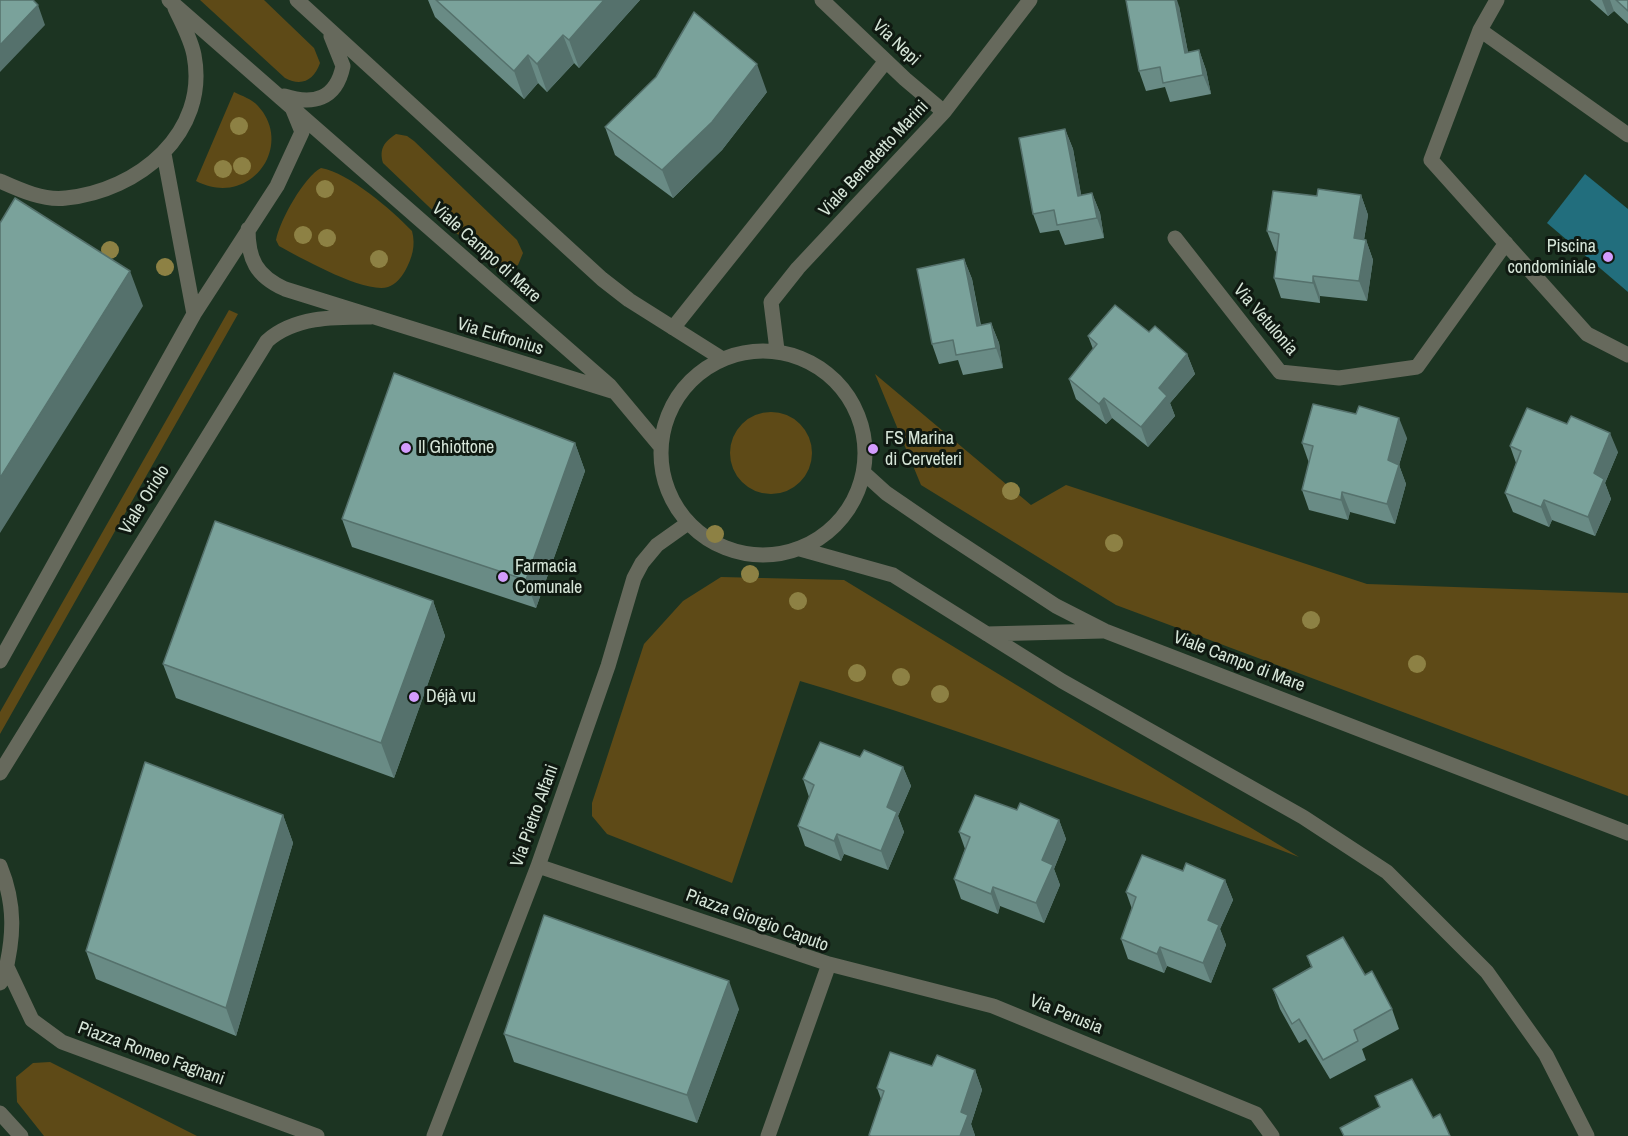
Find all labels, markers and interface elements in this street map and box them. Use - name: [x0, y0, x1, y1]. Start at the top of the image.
- street label: Via Nepi: [868, 16, 924, 70]
- street label: Viale Benedetto Marini: [815, 97, 933, 221]
- street label: Viale Campo di Mare: [427, 198, 545, 308]
- place label: Piscina condominiale: [1507, 236, 1596, 278]
- marker: Piscina condominiale: [1601, 250, 1615, 264]
- street label: Via Vetulonia: [1228, 280, 1302, 360]
- street label: Via Eufronius: [454, 314, 546, 360]
- place label: FS Marina di Cerveteri: [885, 428, 962, 470]
- place label: Il Ghiottone: [418, 437, 494, 459]
- marker: Il Ghiottone: [399, 441, 413, 455]
- marker: FS Marina di Cerveteri: [866, 442, 880, 456]
- street label: Viale Oriolo: [115, 461, 175, 539]
- place label: Farmacia Comunale: [515, 556, 582, 598]
- marker: Farmacia Comunale: [496, 570, 510, 584]
- street label: Viale Campo di Mare: [1170, 627, 1308, 697]
- place label: Déjà vu: [426, 686, 476, 708]
- marker: Déjà vu: [407, 690, 421, 704]
- street label: Via Pietro Alfani: [507, 762, 563, 870]
- street label: Piazza Giorgio Caputo: [683, 885, 831, 957]
- street label: Via Perusia: [1026, 991, 1106, 1039]
- street label: Piazza Romeo Fagnani: [75, 1017, 227, 1091]

